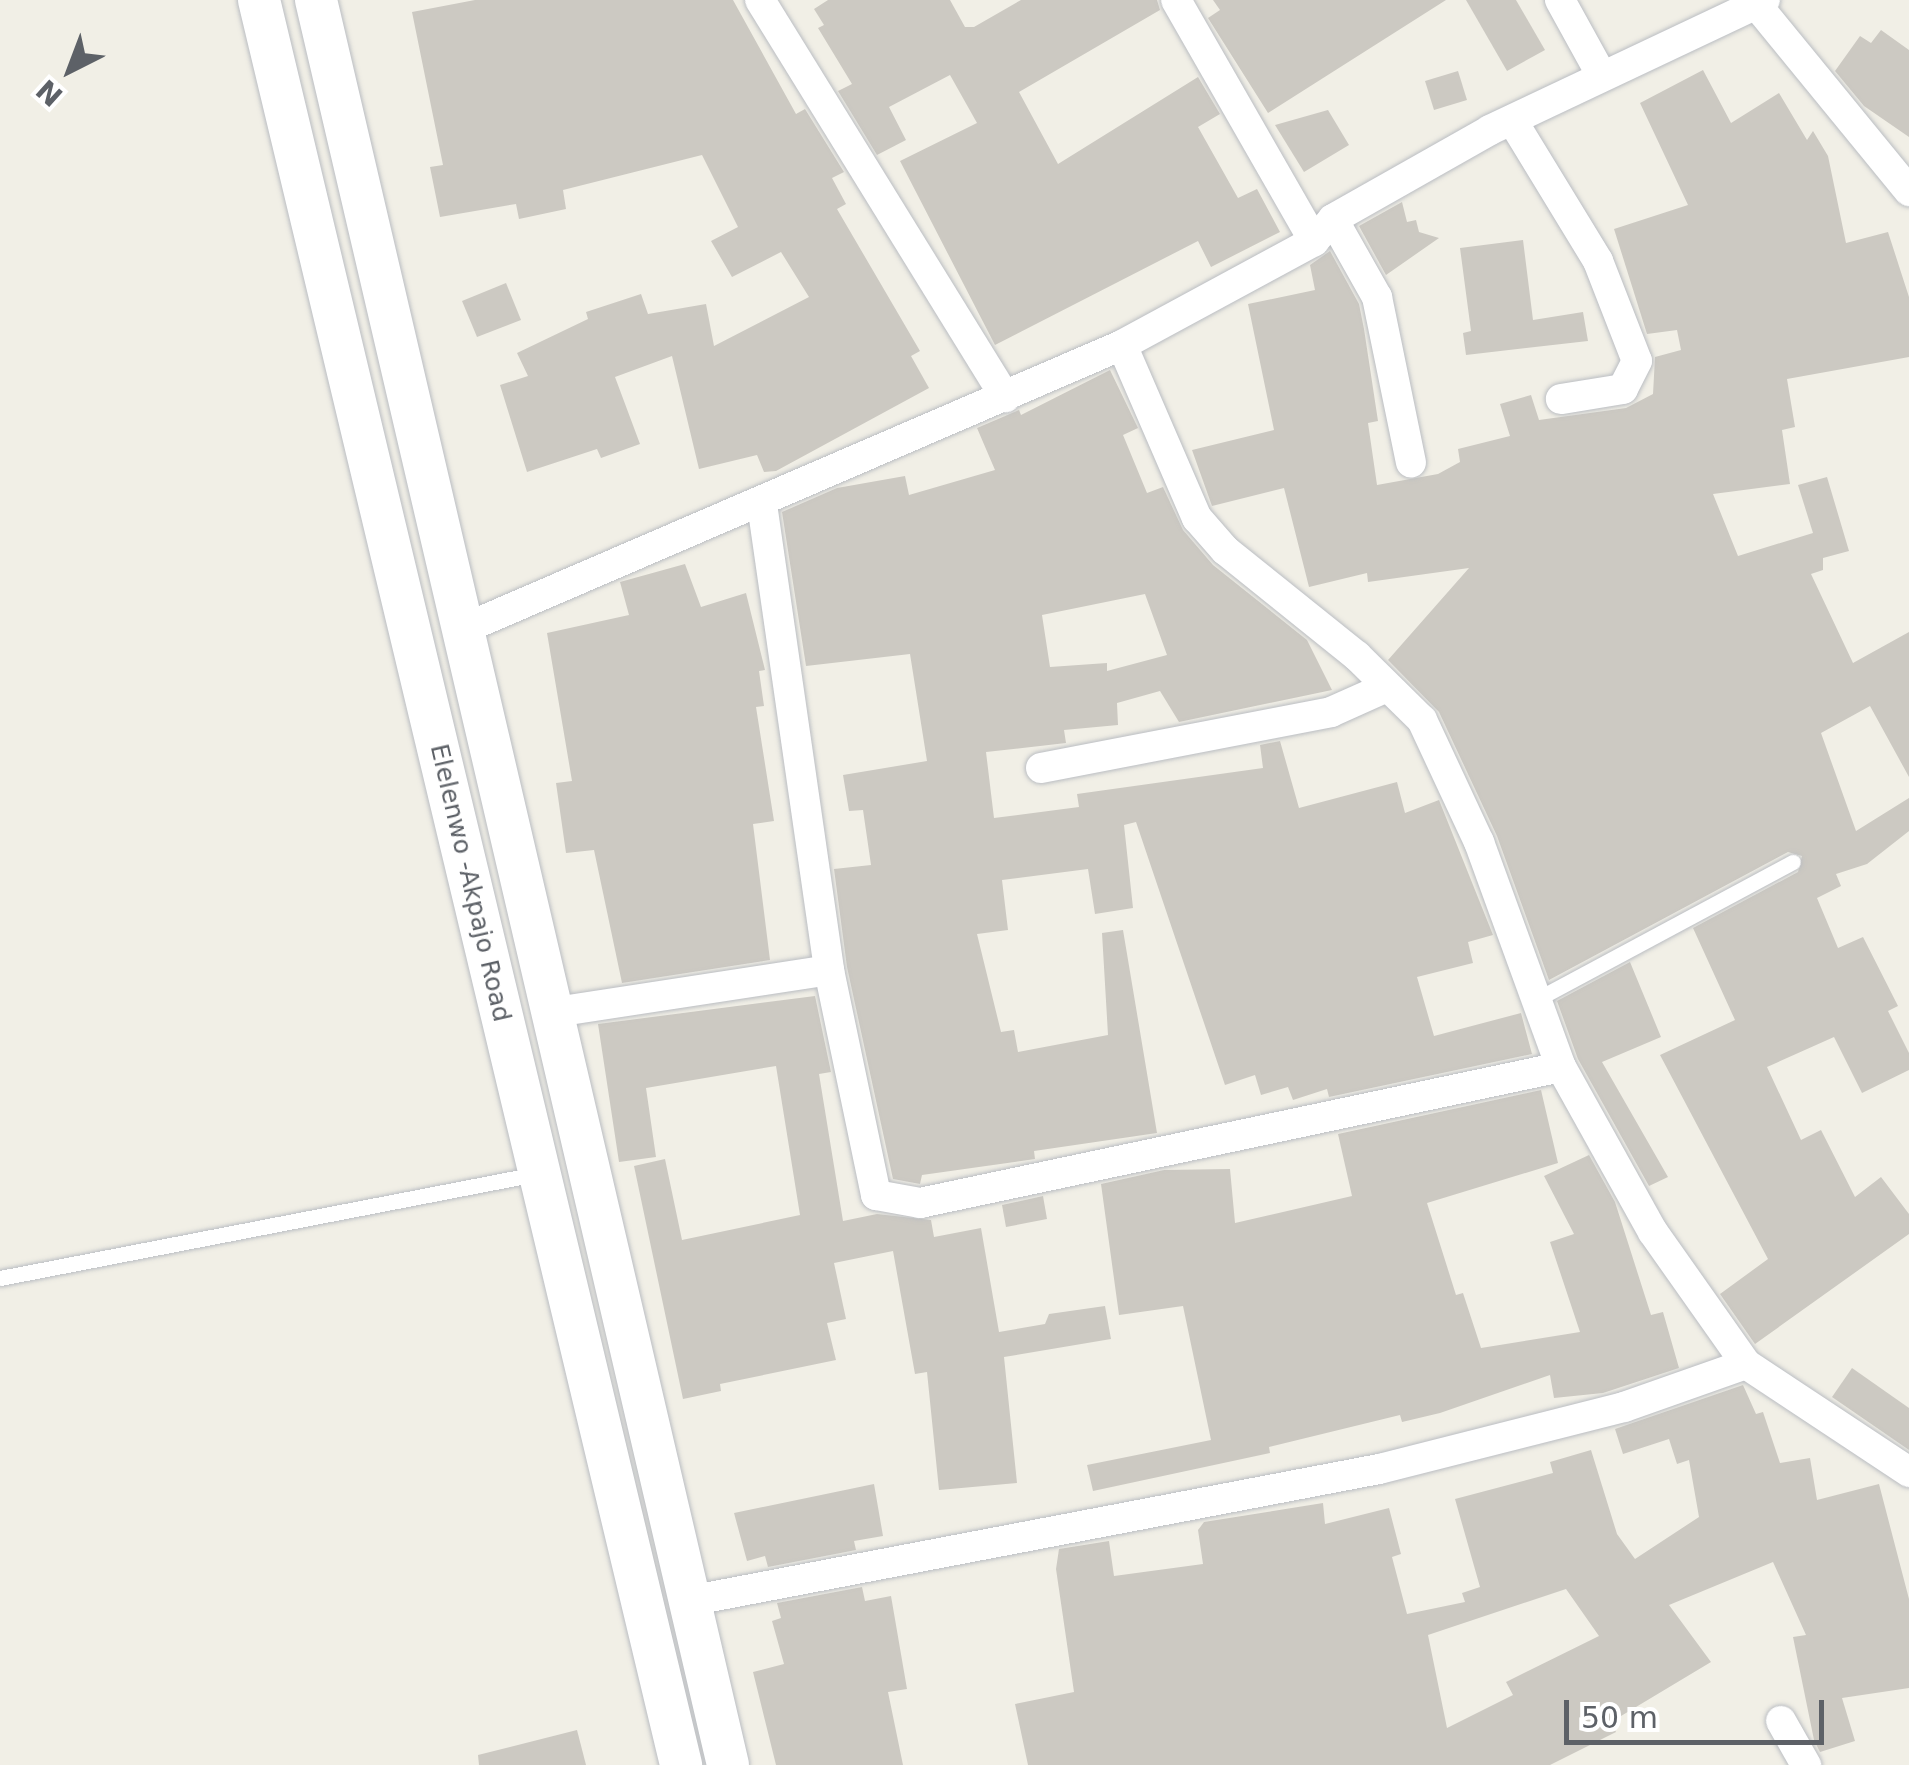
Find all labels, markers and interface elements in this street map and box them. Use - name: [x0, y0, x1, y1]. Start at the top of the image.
- north arrow: [20, 20, 120, 120]
- text: N: [30, 73, 69, 113]
- street label: Elelenwo -Akpajo Road: [423, 741, 517, 1025]
- scale bar: [1569, 1680, 1829, 1742]
- text: 50 m: [1581, 1700, 1658, 1735]

